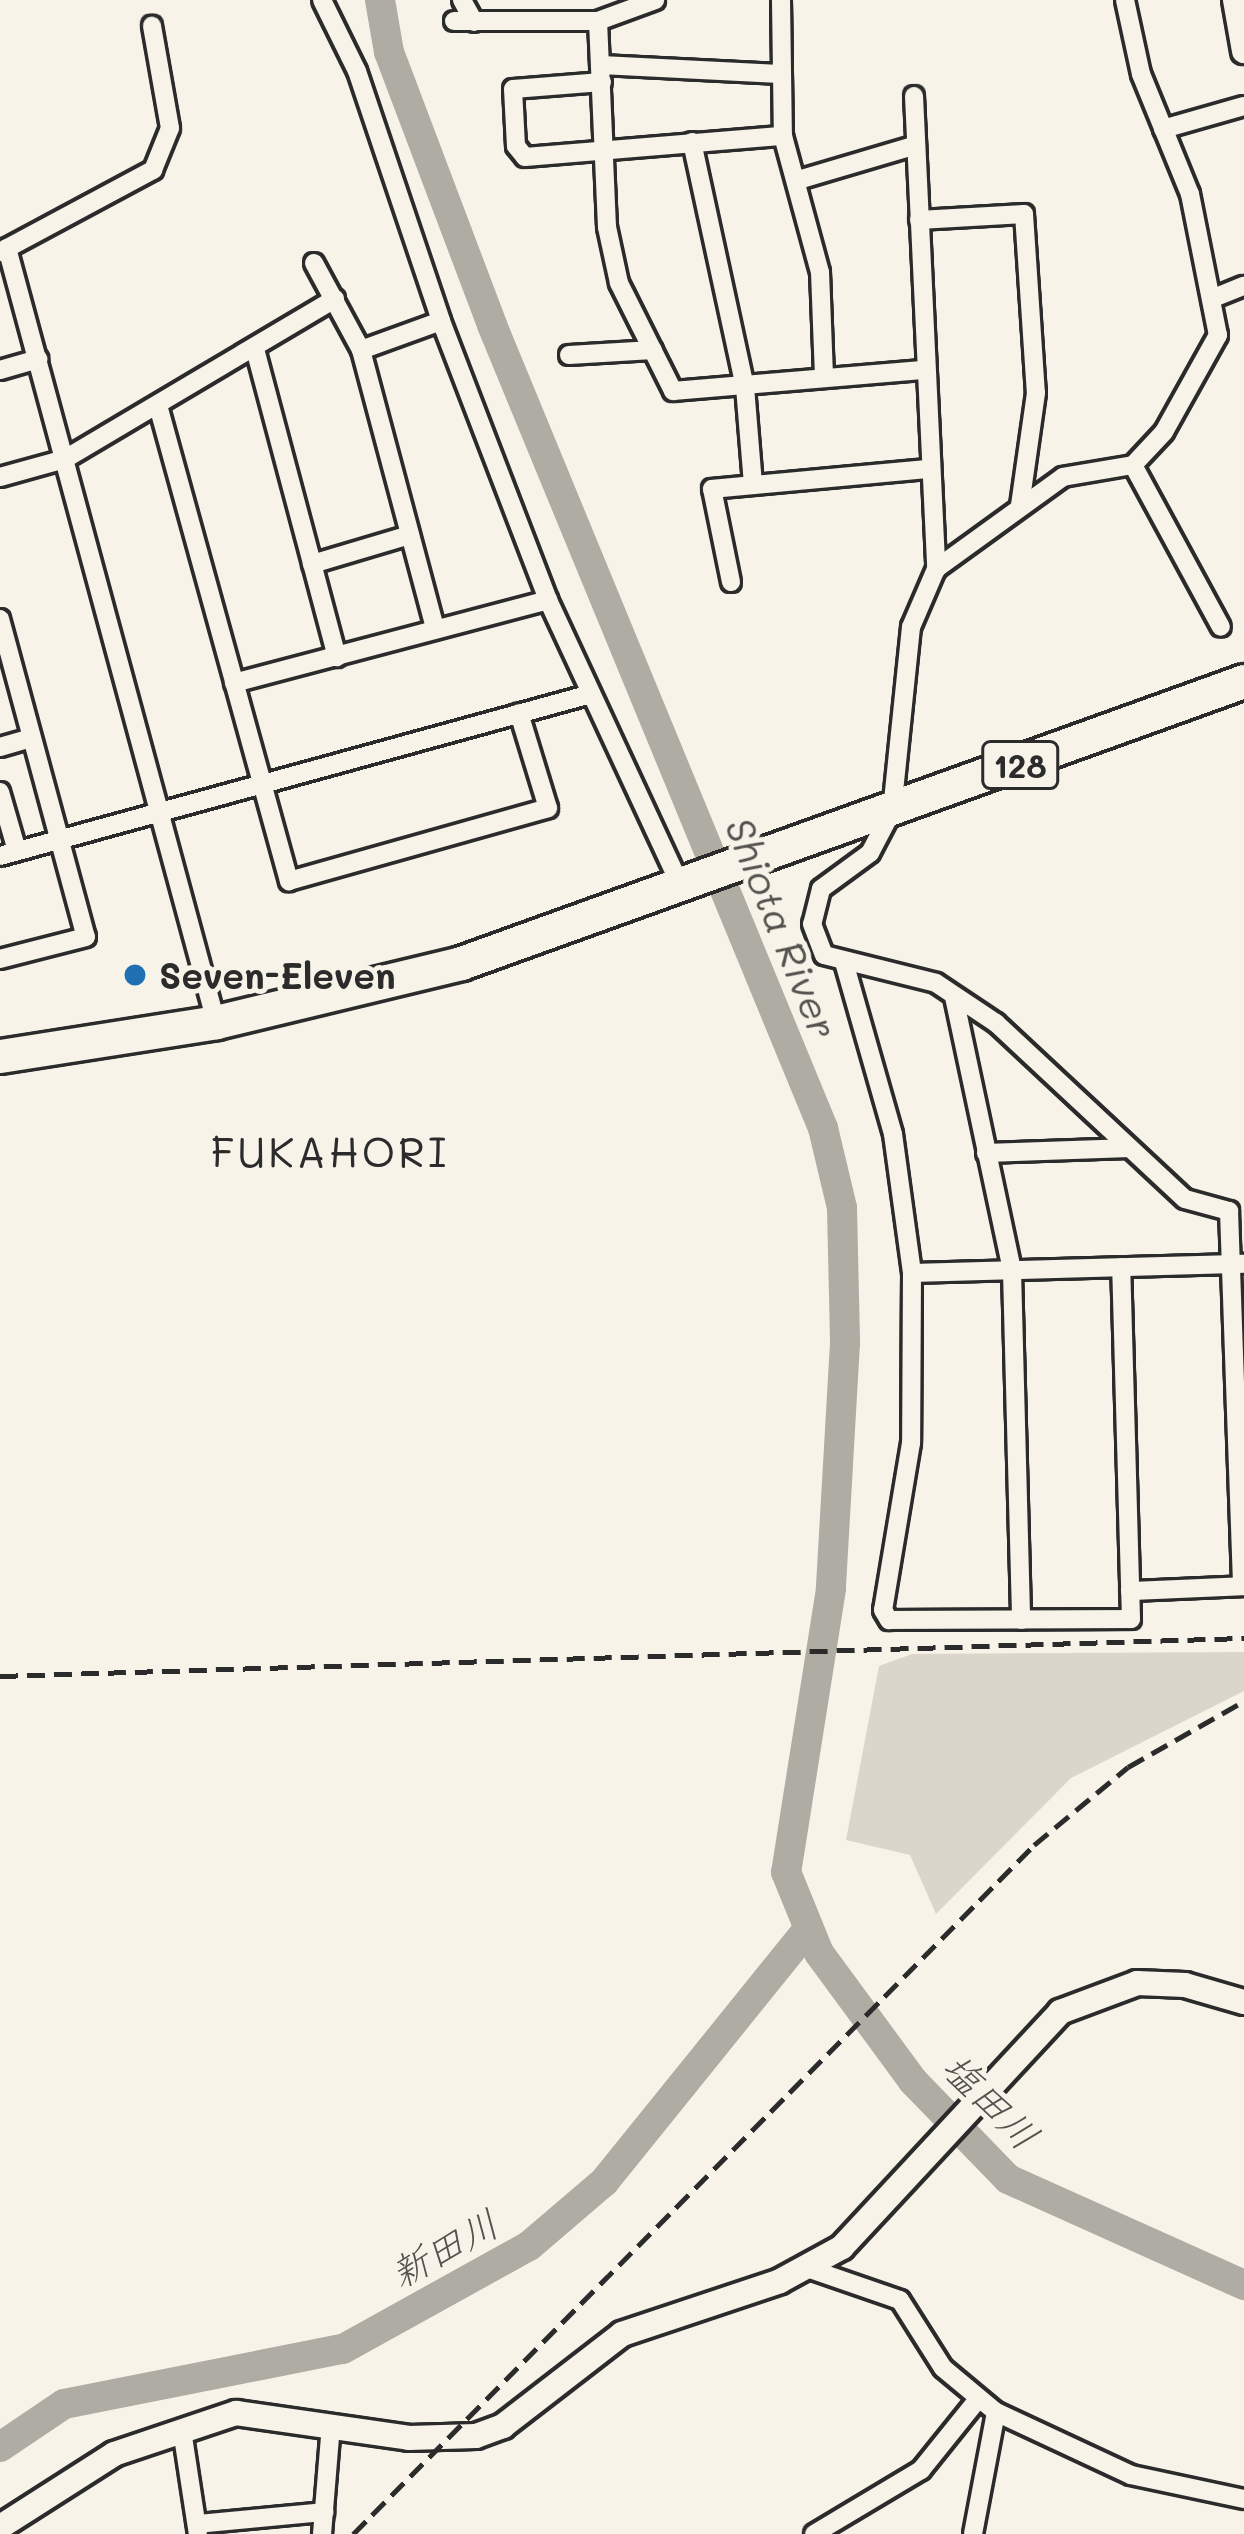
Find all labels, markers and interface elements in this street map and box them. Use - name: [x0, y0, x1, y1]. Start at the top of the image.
- road number: 128: [981, 738, 1059, 792]
- water label: Shiota River: [716, 811, 848, 1045]
- place label: Seven-Eleven: [159, 953, 396, 997]
- marker: Seven-Eleven: [122, 962, 148, 988]
- district label: FUKAHORI: [211, 1127, 449, 1177]
- water label: 塩田川: [933, 2043, 1049, 2159]
- water label: 新田川: [381, 2199, 507, 2297]

